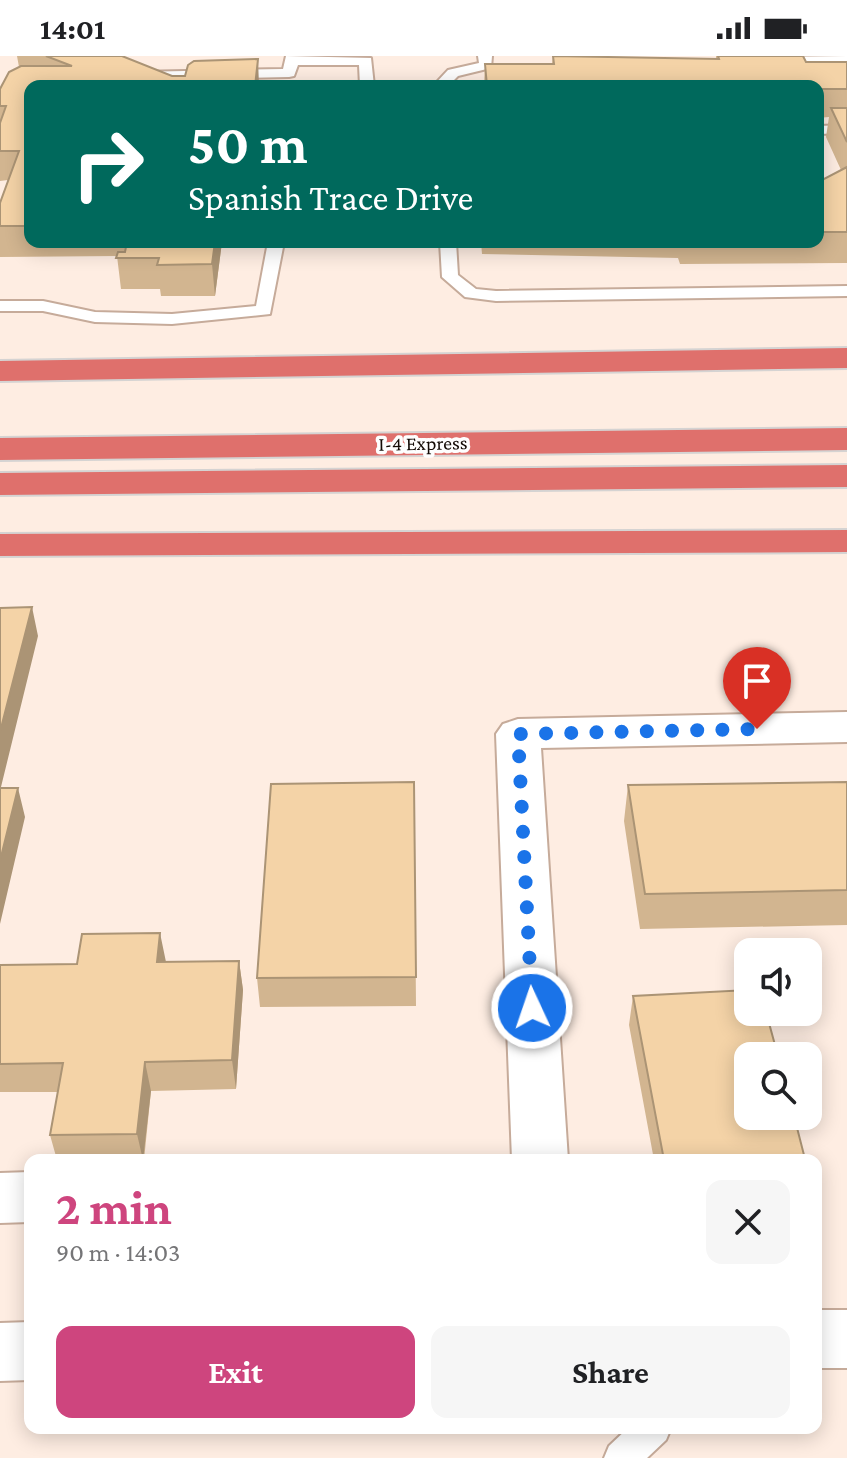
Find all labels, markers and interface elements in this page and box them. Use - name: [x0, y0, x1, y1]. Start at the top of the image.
- text: 14:01: [40, 12, 105, 45]
- icon: right: [56, 112, 160, 216]
- text: 50 m: [188, 113, 308, 175]
- text: Spanish Trace Drive: [188, 178, 473, 218]
- street label: I-4 Express: [378, 431, 468, 456]
- pin: [723, 647, 791, 729]
- icon: arrive: [735, 659, 779, 703]
- map controls: [734, 938, 822, 1130]
- button: sound: [734, 938, 822, 1026]
- position arrow: [490, 966, 574, 1050]
- button: search: [734, 1042, 822, 1130]
- button: close: [706, 1180, 790, 1264]
- text: 2 min: [56, 1181, 172, 1234]
- text: 90 m · 14:03: [56, 1238, 180, 1267]
- button: Exit: [56, 1326, 415, 1418]
- button: Share: [431, 1326, 790, 1418]

